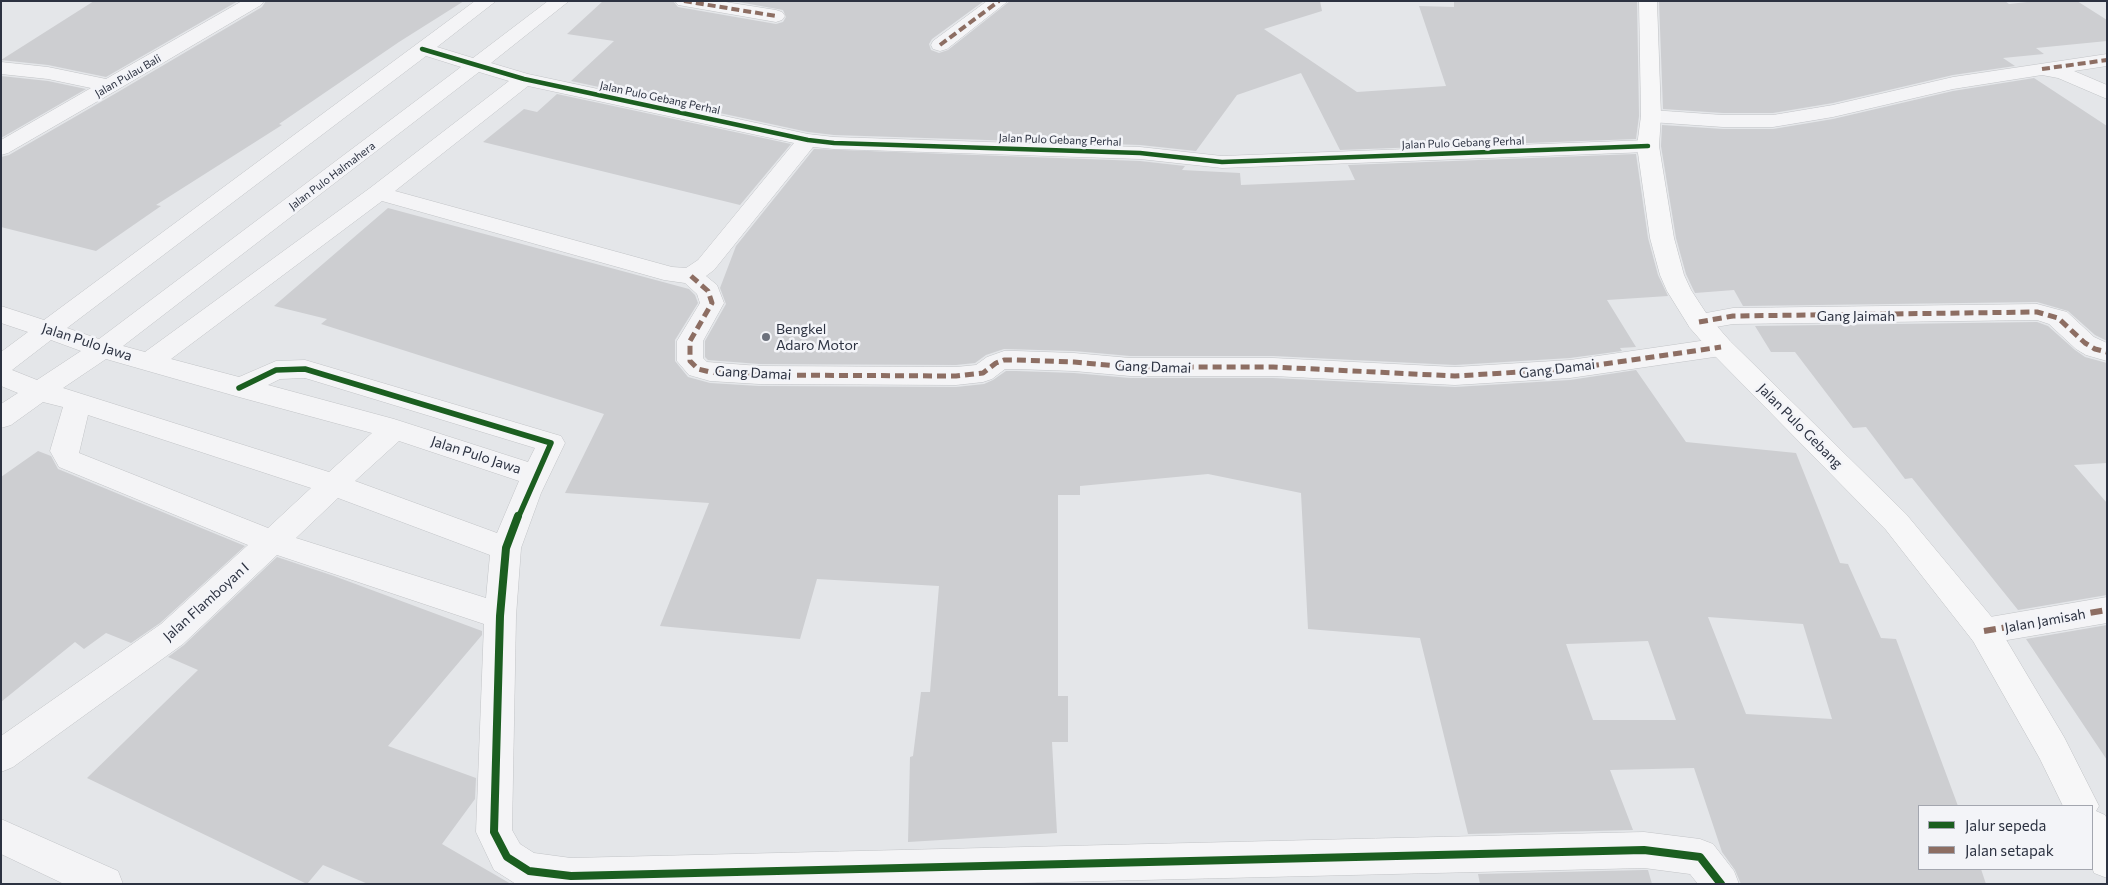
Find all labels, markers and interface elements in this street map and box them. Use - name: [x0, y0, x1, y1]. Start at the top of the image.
- street label: Jalan Pulau Bali: [93, 52, 163, 100]
- street label: Jalan Pulo Gebang Perhal: [599, 79, 721, 117]
- street label: Jalan Pulo Gebang Perhal: [998, 131, 1122, 149]
- street label: Jalan Pulo Gebang Perhal: [1401, 134, 1525, 152]
- street label: Jalan Pulo Halmahera: [286, 139, 378, 213]
- street label: Gang Jaimah: [1817, 308, 1895, 324]
- street label: Jalan Pulo Jawa: [40, 320, 134, 364]
- place label: Bengkel Adaro Motor: [776, 321, 858, 354]
- marker: Bengkel Adaro Motor: [760, 331, 772, 343]
- street label: Gang Damai: [1518, 356, 1596, 382]
- street label: Gang Damai: [1114, 357, 1192, 377]
- street label: Gang Damai: [714, 363, 792, 383]
- street label: Jalan Pulo Gebang: [1754, 380, 1846, 472]
- street label: Jalan Pulo Jawa: [429, 433, 523, 477]
- street label: Jalan Flamboyan I: [160, 559, 252, 645]
- street label: Jalan Jamisah: [2003, 606, 2087, 636]
- legend: [1918, 805, 2093, 870]
- text: Jalur sepeda: [1965, 816, 2046, 834]
- text: Jalan setapak: [1965, 841, 2054, 859]

